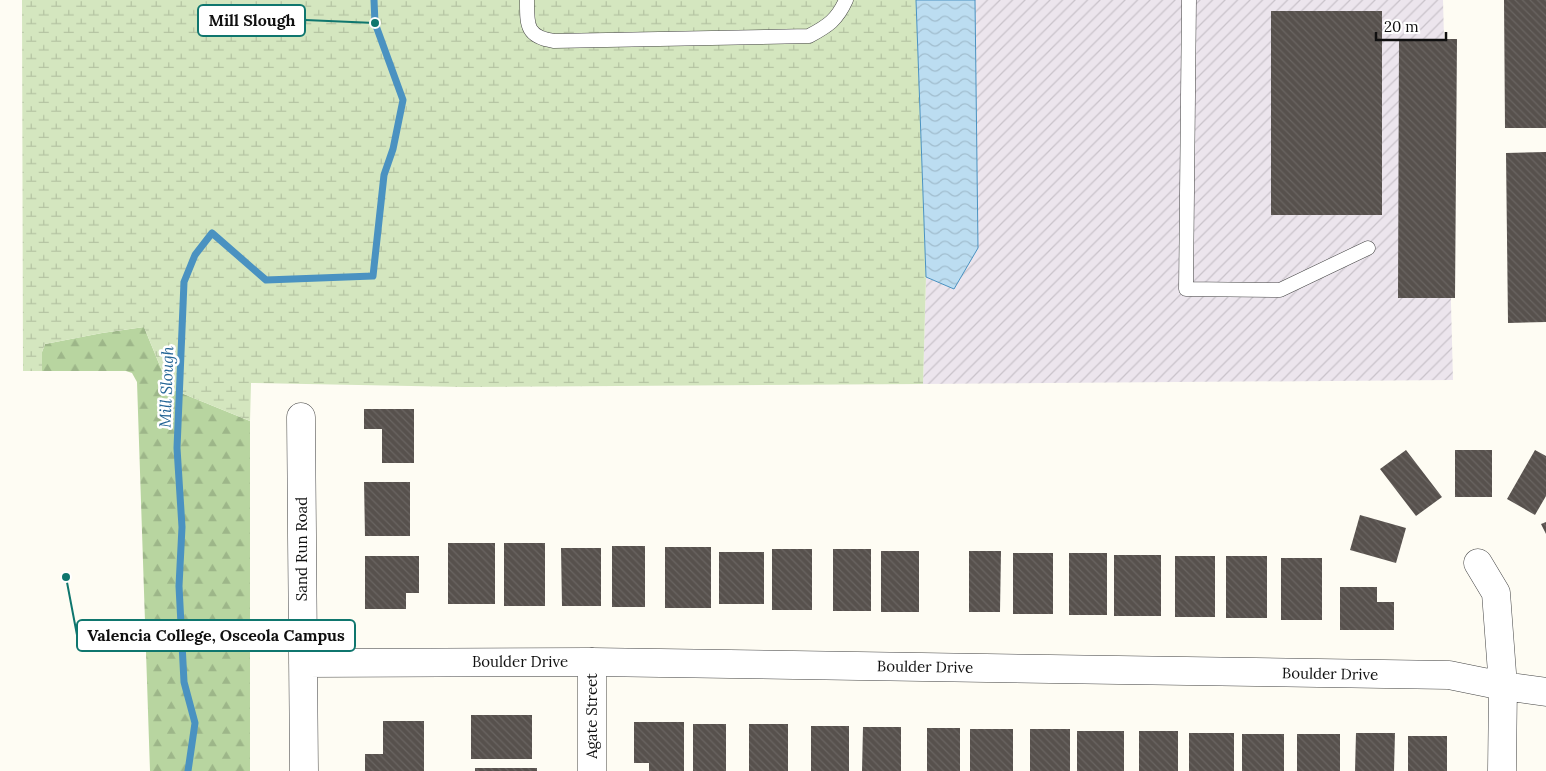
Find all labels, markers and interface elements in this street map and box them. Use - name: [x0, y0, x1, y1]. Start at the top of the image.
- callout: Mill Slough: [198, 5, 305, 36]
- text: Mill Slough: [208, 10, 296, 30]
- scale bar: [1376, 10, 1446, 42]
- text: 20 m: [1384, 17, 1419, 36]
- water label: Mill Slough: [155, 346, 177, 428]
- street label: Sand Run Road: [292, 497, 311, 601]
- callout: Valencia College, Osceola Campus: [77, 620, 355, 651]
- text: Valencia College, Osceola Campus: [87, 625, 345, 645]
- street label: Boulder Drive: [472, 652, 568, 671]
- street label: Boulder Drive: [877, 656, 973, 677]
- street label: Boulder Drive: [1282, 663, 1378, 684]
- street label: Agate Street: [582, 673, 601, 760]

